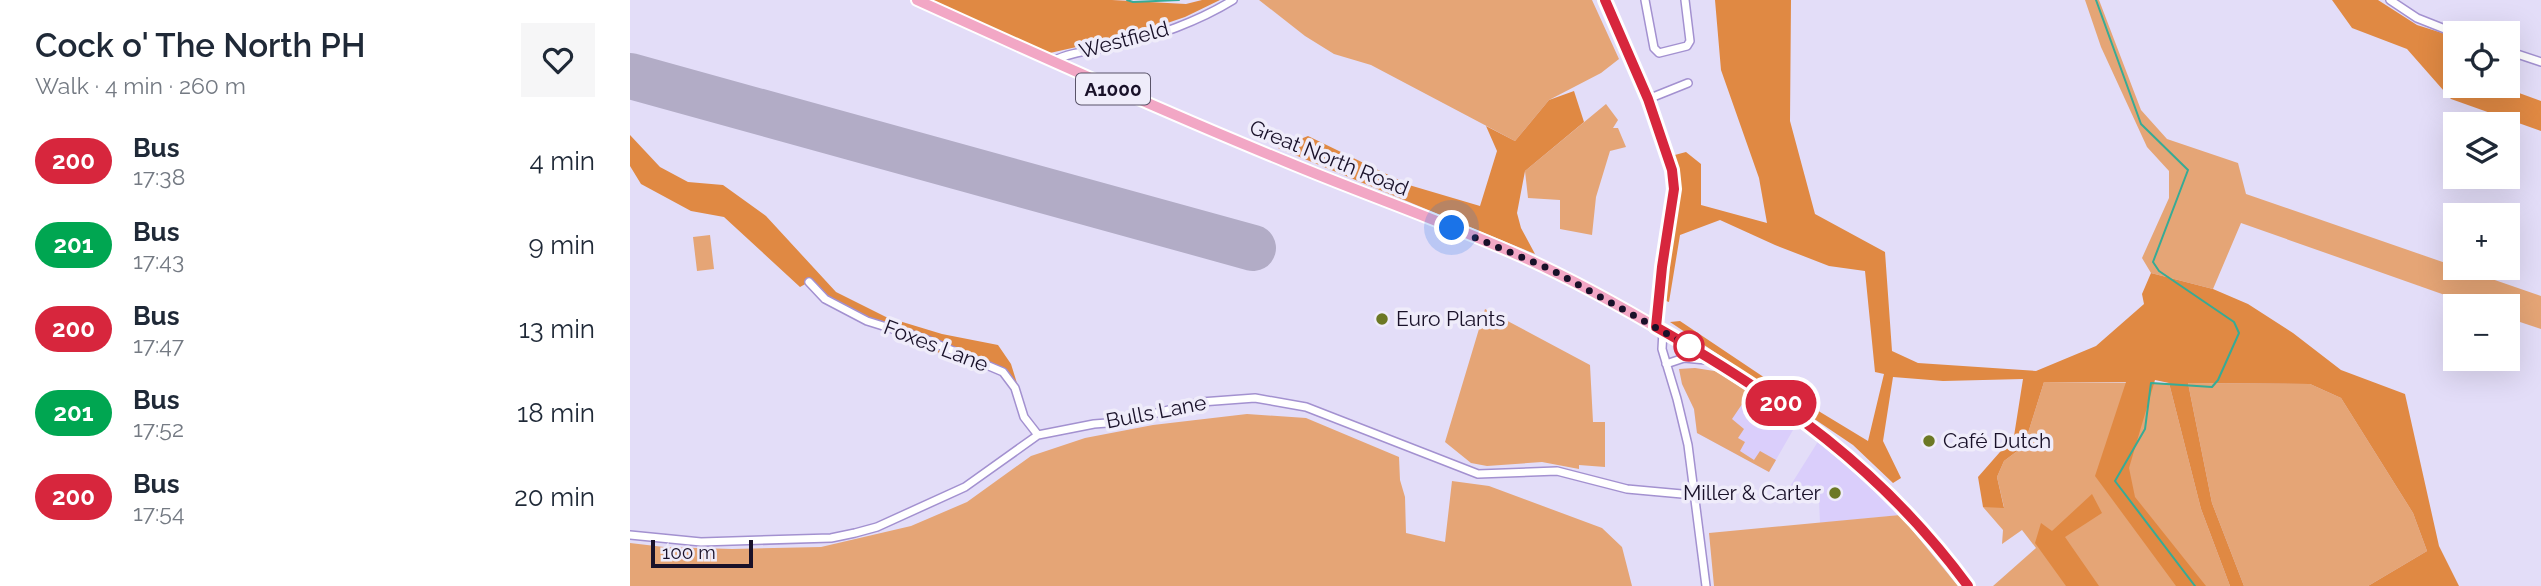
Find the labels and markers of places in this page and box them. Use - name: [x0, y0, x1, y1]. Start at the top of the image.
- place label: Euro Plants: [1396, 306, 1505, 331]
- marker: Euro Plants: [1374, 311, 1390, 327]
- unlabelled marker: [1674, 331, 1704, 361]
- place label: Café Dutch: [1943, 428, 2051, 453]
- marker: Café Dutch: [1921, 433, 1937, 449]
- place label: Miller & Carter: [1683, 480, 1822, 505]
- marker: Miller & Carter: [1827, 485, 1843, 501]

